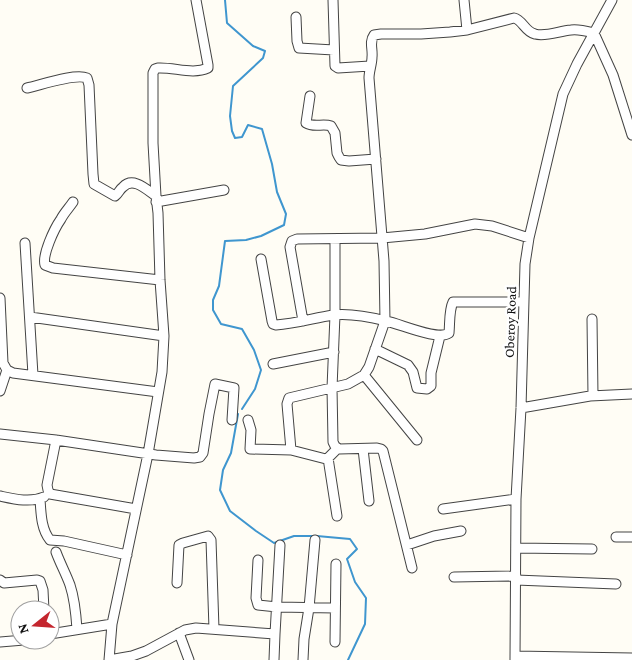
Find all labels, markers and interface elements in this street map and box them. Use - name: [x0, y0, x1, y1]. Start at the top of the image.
- street label: Oberoy Road: [501, 285, 519, 358]
- north arrow: [10, 600, 60, 650]
- text: N: [13, 621, 32, 636]

